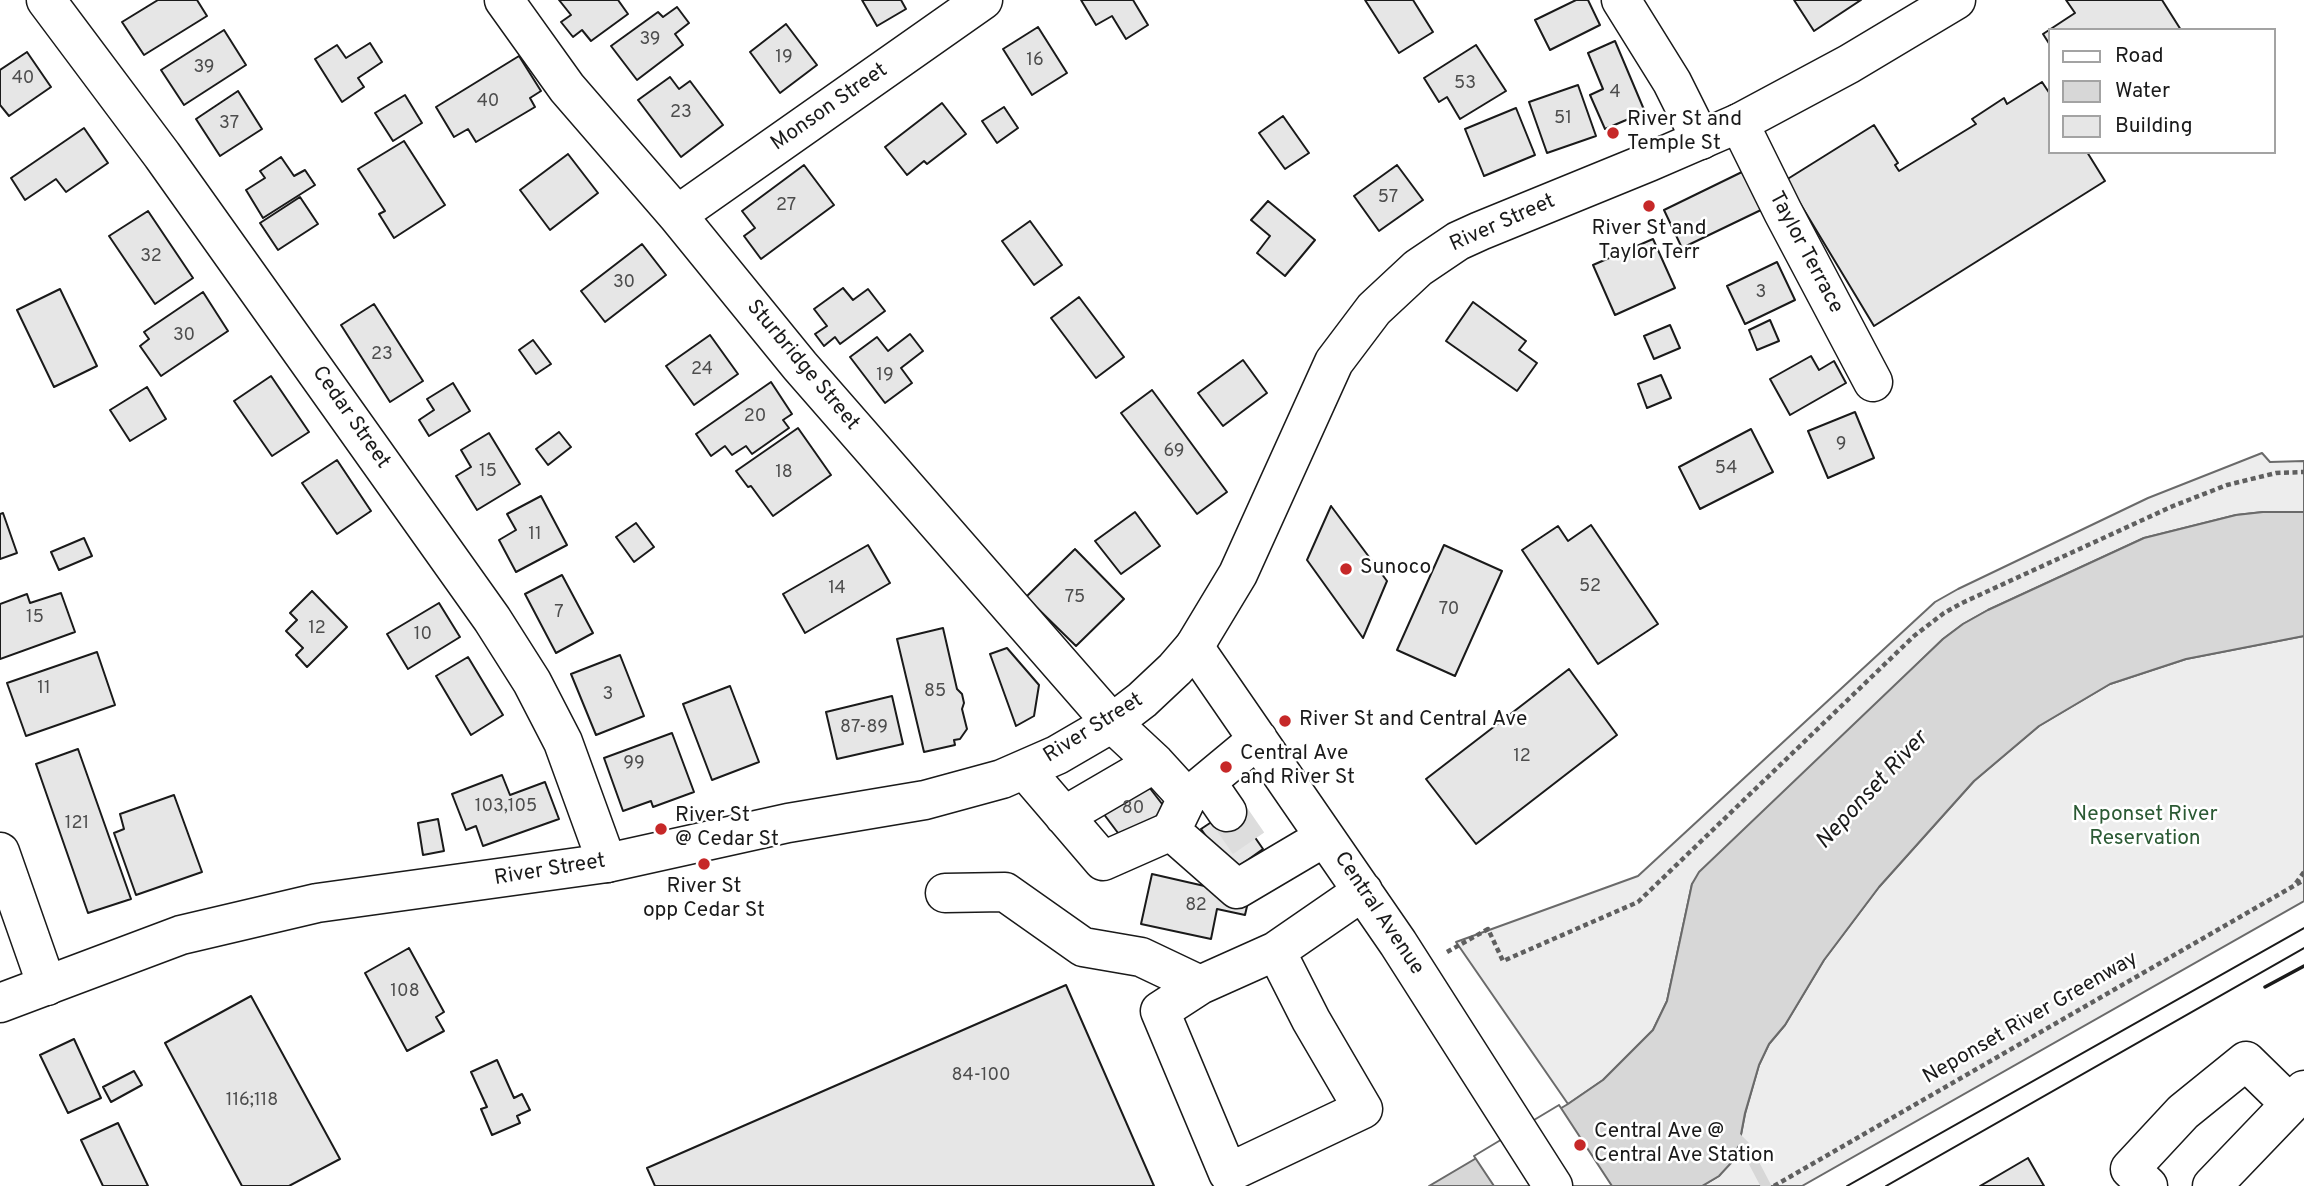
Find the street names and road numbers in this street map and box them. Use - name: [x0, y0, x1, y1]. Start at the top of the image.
- street label: Monson Street: [767, 59, 893, 157]
- street label: Taylor Terrace: [1762, 188, 1848, 318]
- street label: River Street: [1447, 190, 1559, 258]
- street label: Sturbridge Street: [740, 296, 864, 436]
- street label: Cedar Street: [305, 362, 395, 474]
- street label: River Street: [1040, 689, 1148, 769]
- street label: Central Avenue: [1328, 848, 1428, 980]
- street label: River Street: [493, 850, 607, 892]
- street label: Neponset River Greenway: [1919, 947, 2143, 1091]

